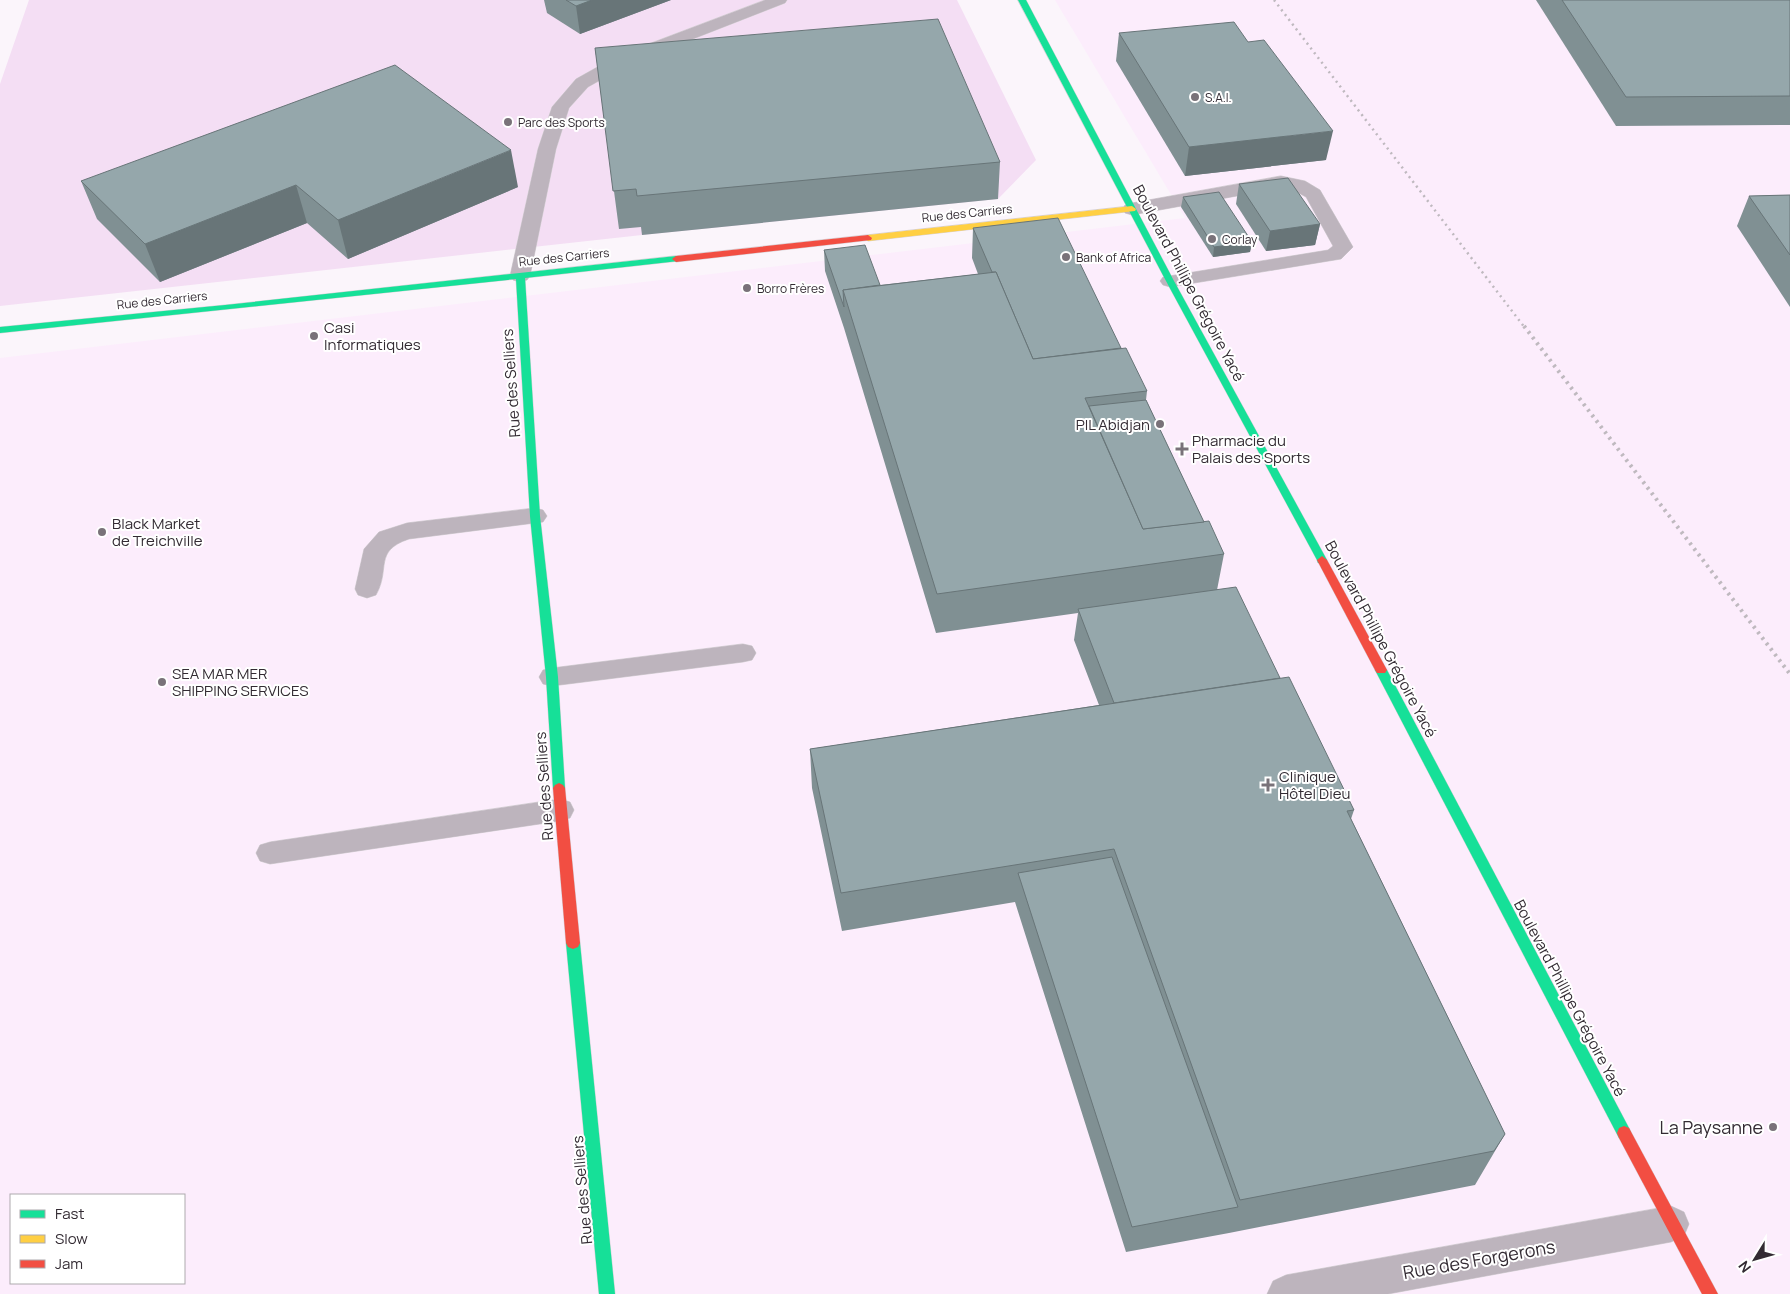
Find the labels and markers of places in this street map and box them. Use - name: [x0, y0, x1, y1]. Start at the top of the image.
- place label: S.A.I.: [1205, 89, 1232, 106]
- marker: S.A.I.: [1189, 91, 1201, 103]
- place label: Parc des Sports: [518, 114, 605, 131]
- marker: Parc des Sports: [502, 116, 514, 128]
- place label: Corlay: [1222, 231, 1258, 248]
- marker: Corlay: [1206, 233, 1218, 245]
- place label: Bank of Africa: [1076, 249, 1151, 266]
- marker: Bank of Africa: [1060, 251, 1072, 263]
- place label: Borro Frères: [757, 280, 824, 297]
- marker: Borro Frères: [741, 282, 753, 294]
- place label: Casi Informatiques: [324, 317, 421, 355]
- marker: Casi Informatiques: [308, 330, 320, 342]
- place label: PIL Abidjan: [1076, 414, 1150, 435]
- marker: PIL Abidjan: [1154, 418, 1166, 430]
- place label: Pharmacie du Palais des Sports: [1192, 430, 1310, 468]
- marker: Pharmacie du Palais des Sports: [1176, 443, 1188, 455]
- place label: Black Market de Treichville: [112, 513, 203, 551]
- marker: Black Market de Treichville: [96, 526, 108, 538]
- place label: SEA MAR MER SHIPPING SERVICES: [172, 663, 308, 701]
- marker: SEA MAR MER SHIPPING SERVICES: [156, 676, 168, 688]
- place label: Clinique Hôtel Dieu: [1279, 766, 1350, 804]
- marker: Clinique Hôtel Dieu: [1261, 778, 1275, 792]
- place label: La Paysanne: [1660, 1115, 1763, 1139]
- marker: La Paysanne: [1767, 1121, 1779, 1133]

